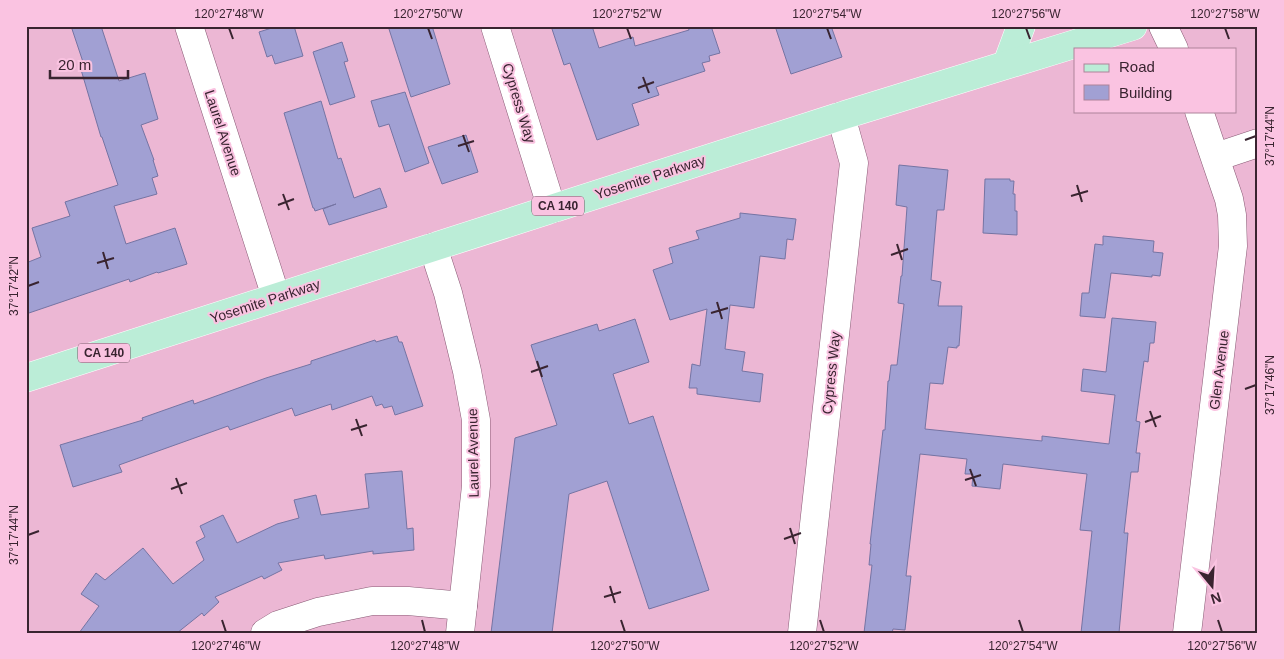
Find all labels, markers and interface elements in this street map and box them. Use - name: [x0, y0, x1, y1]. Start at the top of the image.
- text: 120°27'48"W: [194, 7, 264, 21]
- text: 120°27'50"W: [393, 7, 463, 21]
- text: 120°27'52"W: [592, 7, 662, 21]
- text: 120°27'54"W: [792, 7, 862, 21]
- text: 120°27'56"W: [991, 7, 1061, 21]
- text: 120°27'58"W: [1190, 7, 1260, 21]
- scale bar: [50, 48, 128, 80]
- legend: [1074, 48, 1236, 112]
- text: 20 m: [58, 56, 91, 73]
- text: Road: [1119, 58, 1155, 75]
- street label: Cypress Way: [499, 61, 539, 145]
- text: Building: [1119, 84, 1172, 101]
- street label: Laurel Avenue: [202, 88, 244, 178]
- text: 37°17'44"N: [1263, 106, 1277, 166]
- street label: Yosemite Parkway: [593, 152, 707, 202]
- road number: CA 140: [532, 197, 584, 216]
- text: 37°17'42"N: [7, 256, 21, 316]
- street label: Yosemite Parkway: [208, 276, 322, 326]
- street label: Glen Avenue: [1206, 329, 1232, 411]
- street label: Cypress Way: [819, 331, 843, 415]
- road number: CA 140: [78, 343, 130, 362]
- text: 37°17'46"N: [1263, 355, 1277, 415]
- street label: Laurel Avenue: [464, 408, 482, 498]
- text: 37°17'44"N: [7, 505, 21, 565]
- north arrow: [1186, 562, 1236, 612]
- text: N: [1209, 589, 1223, 608]
- text: 120°27'46"W: [191, 639, 261, 653]
- text: 120°27'48"W: [390, 639, 460, 653]
- text: 120°27'50"W: [590, 639, 660, 653]
- text: 120°27'52"W: [789, 639, 859, 653]
- text: 120°27'54"W: [988, 639, 1058, 653]
- text: 120°27'56"W: [1187, 639, 1257, 653]

